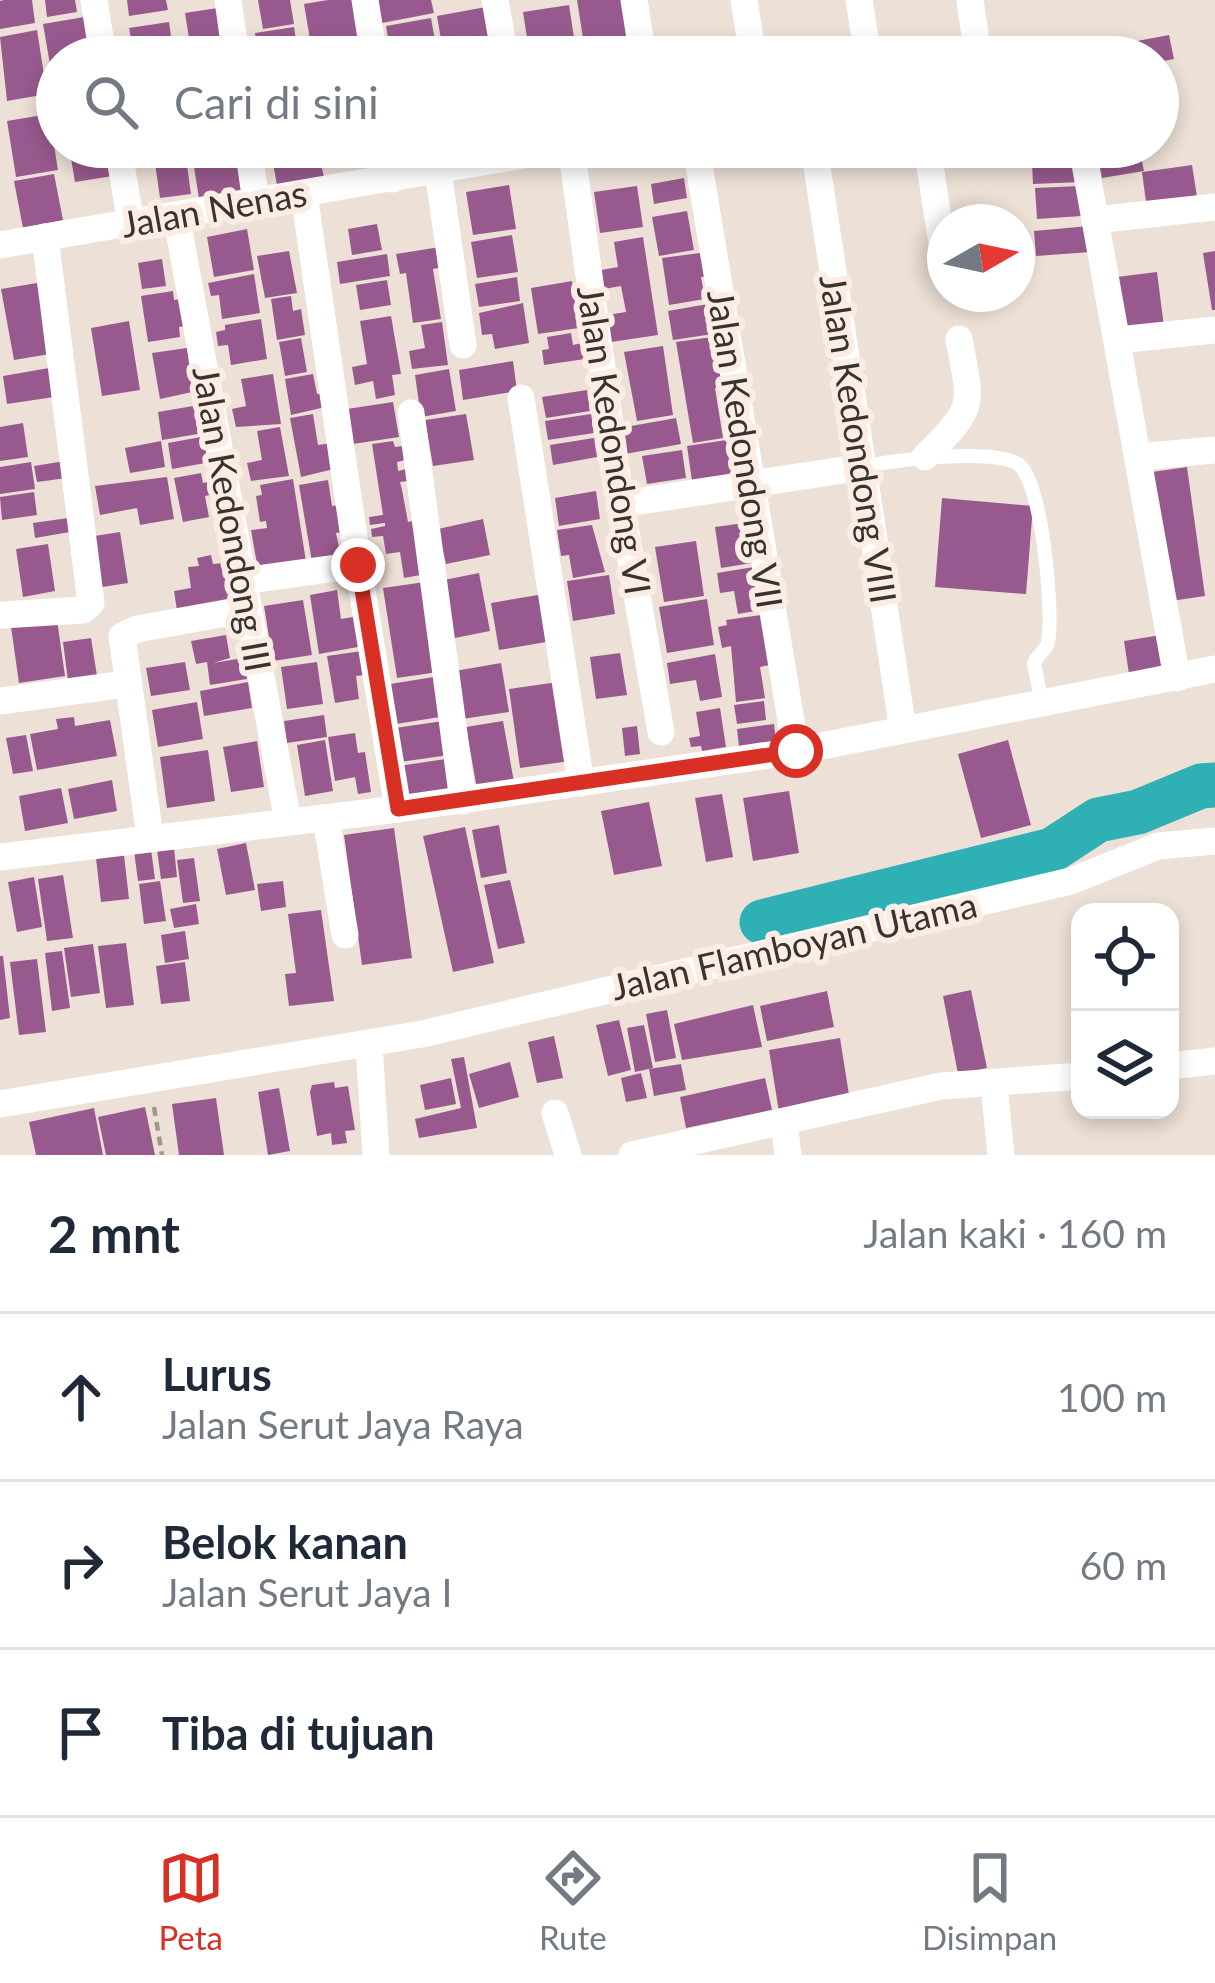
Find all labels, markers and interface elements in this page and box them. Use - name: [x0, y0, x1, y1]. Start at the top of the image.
- search box: [36, 36, 1179, 168]
- icon: search: [78, 69, 144, 135]
- text: Cari di sini: [174, 75, 379, 129]
- street label: Jalan Nenas: [118, 170, 310, 246]
- north arrow: [927, 204, 1035, 312]
- street label: Jalan Kedondong VIII: [811, 271, 907, 606]
- street label: Jalan Kedondong VI: [569, 282, 661, 597]
- street label: Jalan Kedondong VII: [699, 286, 793, 611]
- street label: Jalan Kedondong III: [184, 363, 281, 675]
- route end: [331, 538, 385, 592]
- route start: [769, 724, 823, 778]
- street label: Jalan Flamboyan Utama: [607, 882, 981, 1009]
- map controls: [1071, 903, 1179, 1119]
- button: locate: [1071, 903, 1179, 1011]
- button: layers: [1071, 1011, 1179, 1119]
- text: 2 mnt: [48, 1203, 180, 1264]
- text: Jalan kaki · 160 m: [863, 1210, 1167, 1256]
- text: Lurus: [162, 1347, 272, 1401]
- icon: ahead: [48, 1364, 114, 1430]
- text: 100 m: [1057, 1374, 1167, 1420]
- text: Jalan Serut Jaya Raya: [162, 1401, 524, 1447]
- text: Belok kanan: [162, 1515, 408, 1569]
- icon: right: [48, 1532, 114, 1598]
- text: 60 m: [1080, 1542, 1167, 1588]
- text: Jalan Serut Jaya I: [162, 1569, 452, 1615]
- icon: arrive: [48, 1700, 114, 1766]
- text: Tiba di tujuan: [162, 1706, 435, 1760]
- tab: Peta: [158, 1845, 224, 1957]
- tab: Rute: [539, 1845, 607, 1957]
- tab: Disimpan: [922, 1845, 1057, 1957]

